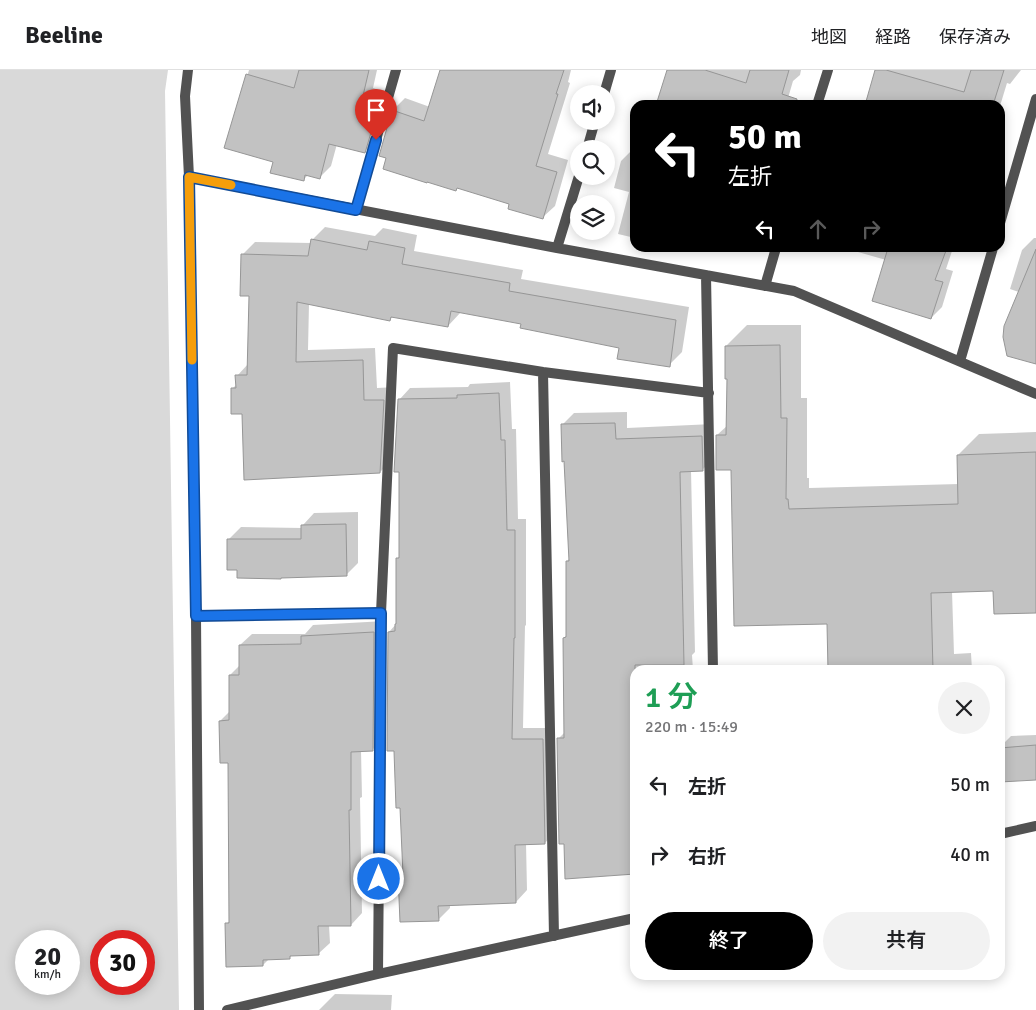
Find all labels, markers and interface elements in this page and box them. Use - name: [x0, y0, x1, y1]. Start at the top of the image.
- text: Beeline: [25, 20, 103, 50]
- text: 地図: [811, 26, 847, 48]
- text: 経路: [875, 26, 911, 48]
- text: 保存済み: [939, 26, 1011, 48]
- map controls: [570, 85, 615, 240]
- button: sound: [570, 85, 615, 130]
- pin: [355, 89, 397, 140]
- icon: arrive: [362, 96, 390, 124]
- text: 50 m: [728, 115, 802, 158]
- icon: left: [645, 120, 710, 185]
- button: search: [570, 140, 615, 185]
- text: 左折: [728, 163, 772, 190]
- button: layers: [570, 195, 615, 240]
- icon: left: [751, 215, 779, 243]
- icon: ahead: [804, 215, 832, 243]
- icon: right: [857, 215, 885, 243]
- text: 1 分: [645, 679, 698, 716]
- button: close: [938, 682, 990, 734]
- text: 220 m · 15:49: [645, 717, 738, 737]
- icon: left: [645, 771, 673, 799]
- text: 50 m: [950, 773, 990, 797]
- text: 左折: [688, 775, 726, 799]
- icon: right: [645, 841, 673, 869]
- text: 40 m: [950, 843, 990, 867]
- text: 右折: [688, 845, 726, 869]
- position arrow: [352, 852, 404, 904]
- button: 終了: [645, 912, 813, 970]
- button: 共有: [823, 912, 990, 970]
- speed limit sign: 30: [90, 930, 155, 995]
- text: 20: [34, 941, 61, 972]
- text: km/h: [34, 967, 61, 982]

